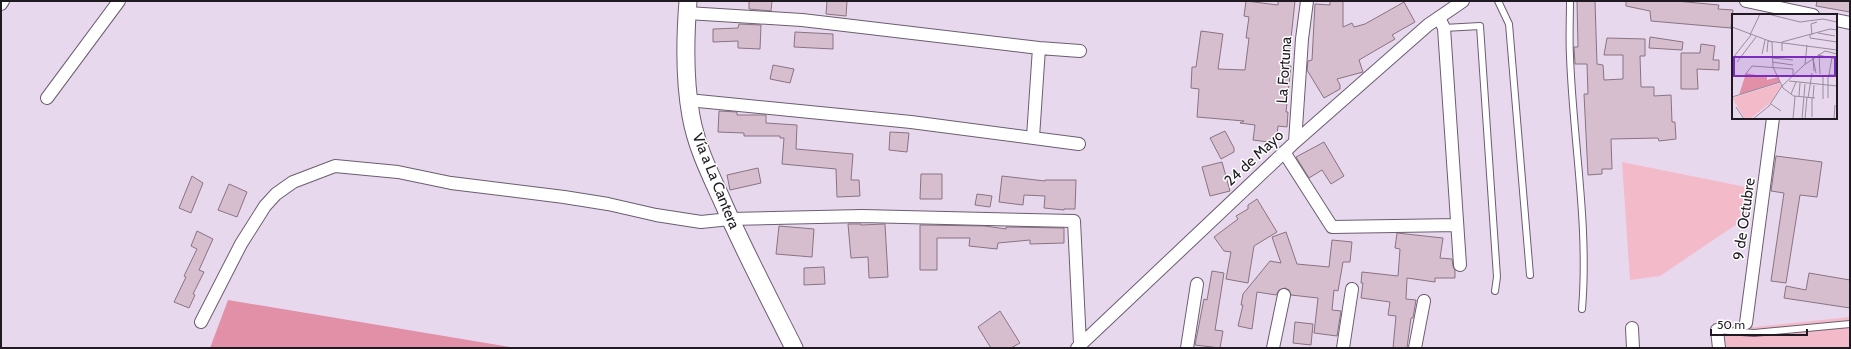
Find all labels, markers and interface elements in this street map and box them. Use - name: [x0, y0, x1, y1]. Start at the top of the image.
- inset map: [1732, 14, 1837, 119]
- street label: La Fortuna: [1273, 35, 1295, 104]
- street label: 24 de Mayo: [1221, 126, 1287, 190]
- street label: Vía a La Cantera: [689, 131, 744, 232]
- street label: 9 de Octubre: [1729, 176, 1759, 261]
- scale bar: [1711, 311, 1807, 337]
- text: 50 m: [1717, 317, 1745, 332]

